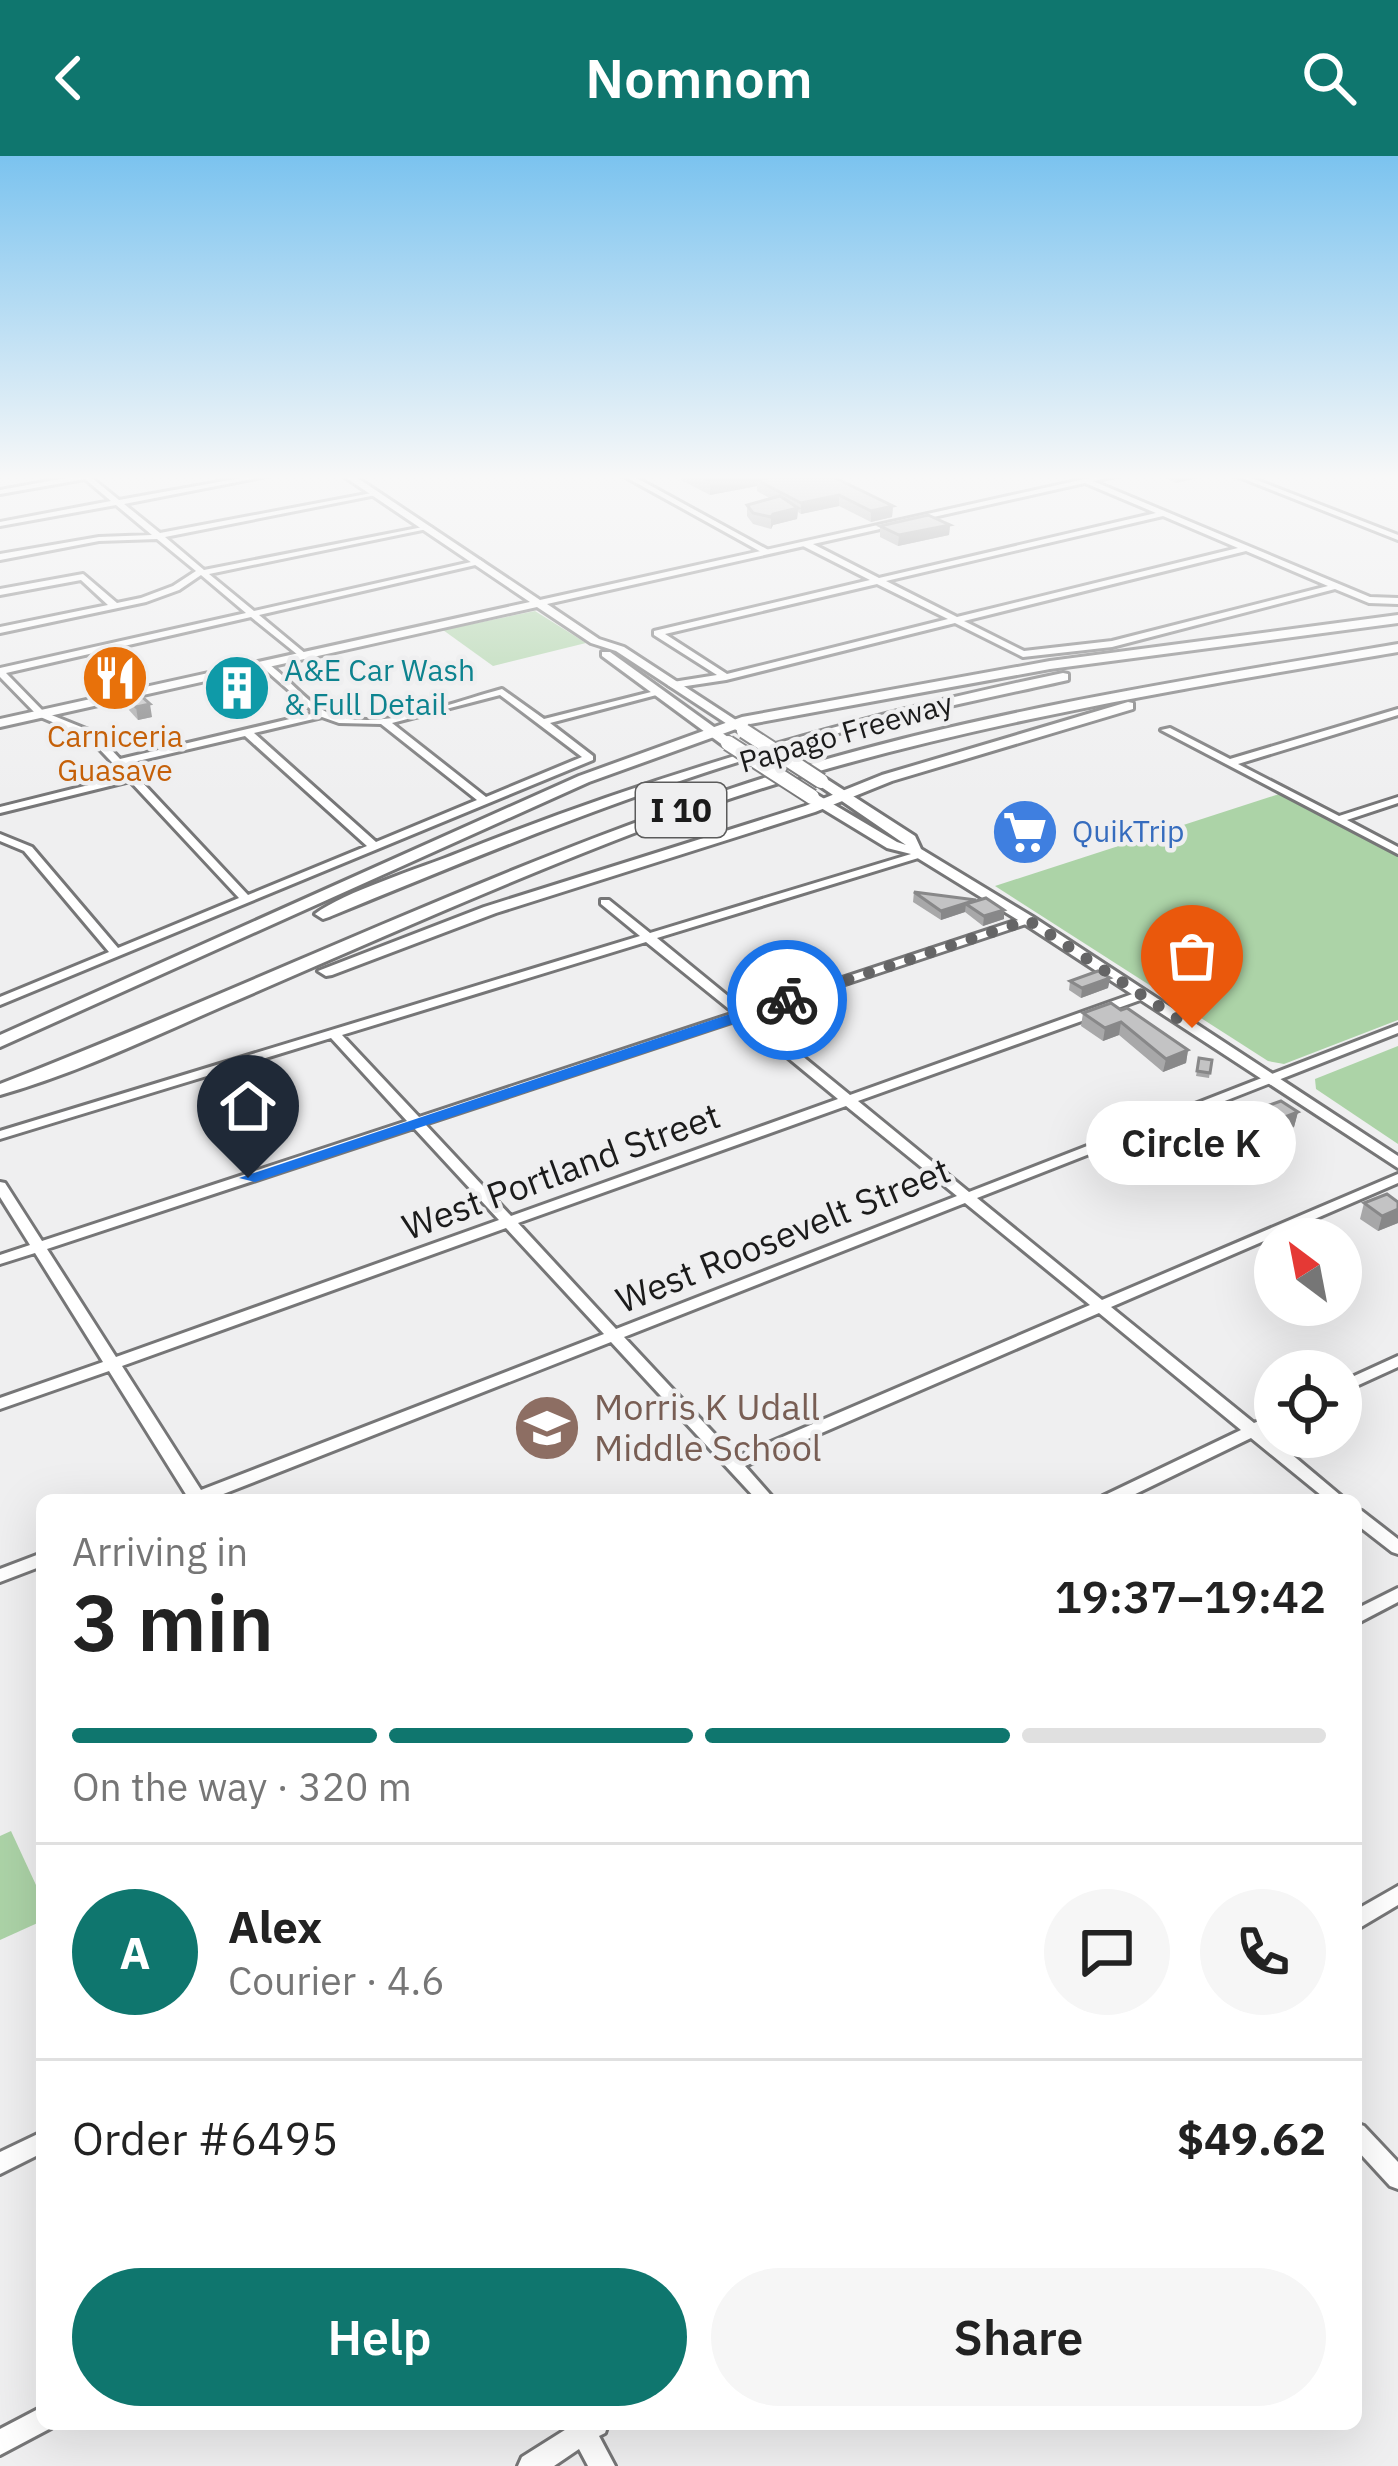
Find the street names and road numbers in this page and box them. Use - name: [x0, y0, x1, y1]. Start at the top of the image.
- street label: Papago Freeway: [734, 682, 957, 781]
- road number: I 10: [636, 783, 726, 837]
- street label: West Portland Street: [396, 1091, 726, 1250]
- street label: West Roosevelt Street: [609, 1146, 957, 1323]

